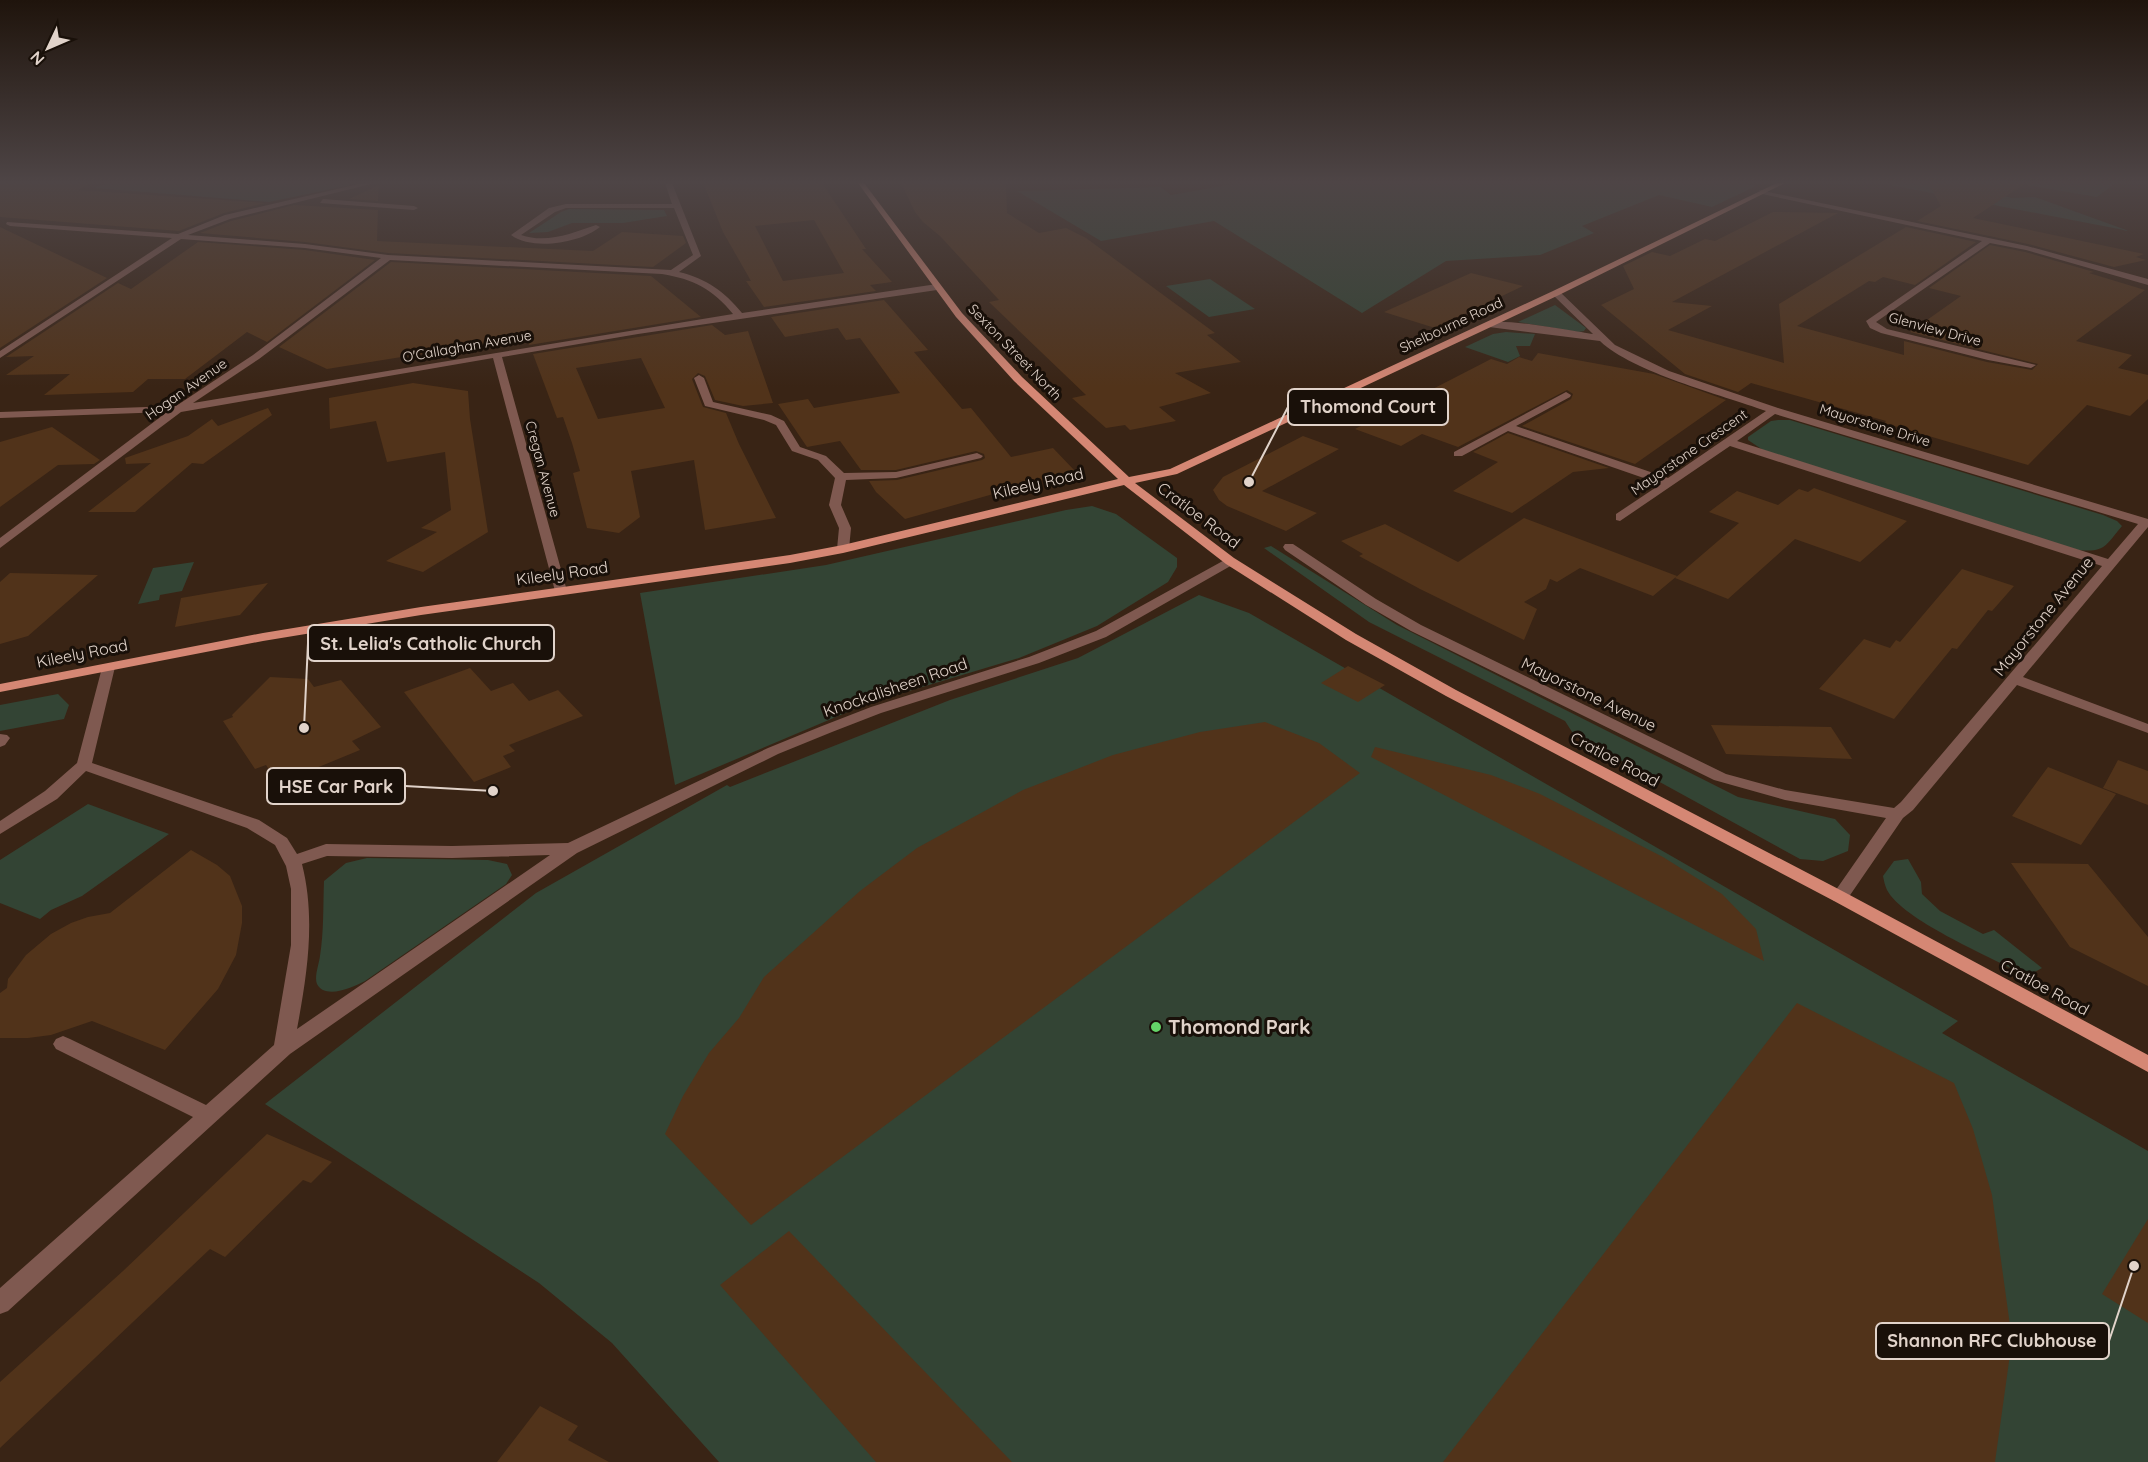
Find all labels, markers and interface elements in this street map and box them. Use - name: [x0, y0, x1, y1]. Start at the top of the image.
- north arrow: [18, 18, 78, 78]
- text: N: [26, 47, 48, 70]
- street label: Shelbourne Road: [1397, 293, 1505, 357]
- street label: Sexton Street North: [964, 300, 1066, 404]
- street label: Glenview Drive: [1887, 308, 1983, 350]
- street label: O'Callaghan Avenue: [401, 326, 533, 366]
- street label: Hogan Avenue: [142, 354, 230, 424]
- callout: Thomond Court: [1288, 389, 1448, 425]
- text: Thomond Court: [1300, 395, 1436, 418]
- street label: Mayorstone Drive: [1817, 400, 1933, 450]
- street label: Mayorstone Crescent: [1627, 405, 1751, 499]
- street label: Cregan Avenue: [521, 419, 565, 519]
- street label: Kileely Road: [991, 463, 1085, 503]
- street label: Cratloe Road: [1154, 478, 1244, 552]
- street label: Mayorstone Avenue: [1989, 552, 2097, 680]
- street label: Kileely Road: [515, 557, 609, 589]
- callout: St. Lelia's Catholic Church: [308, 625, 554, 661]
- text: St. Lelia's Catholic Church: [320, 632, 542, 655]
- street label: Kileely Road: [35, 634, 129, 672]
- street label: Knockalisheen Road: [820, 653, 970, 721]
- street label: Mayorstone Avenue: [1518, 653, 1660, 735]
- street label: Cratloe Road: [1567, 727, 1663, 791]
- callout: HSE Car Park: [267, 768, 405, 804]
- text: HSE Car Park: [279, 775, 393, 798]
- street label: Cratloe Road: [1997, 955, 2093, 1019]
- place label: Thomond Park: [1168, 1014, 1310, 1039]
- marker: Thomond Park: [1149, 1020, 1163, 1034]
- callout: Shannon RFC Clubhouse: [1876, 1323, 2109, 1359]
- text: Shannon RFC Clubhouse: [1887, 1329, 2097, 1352]

